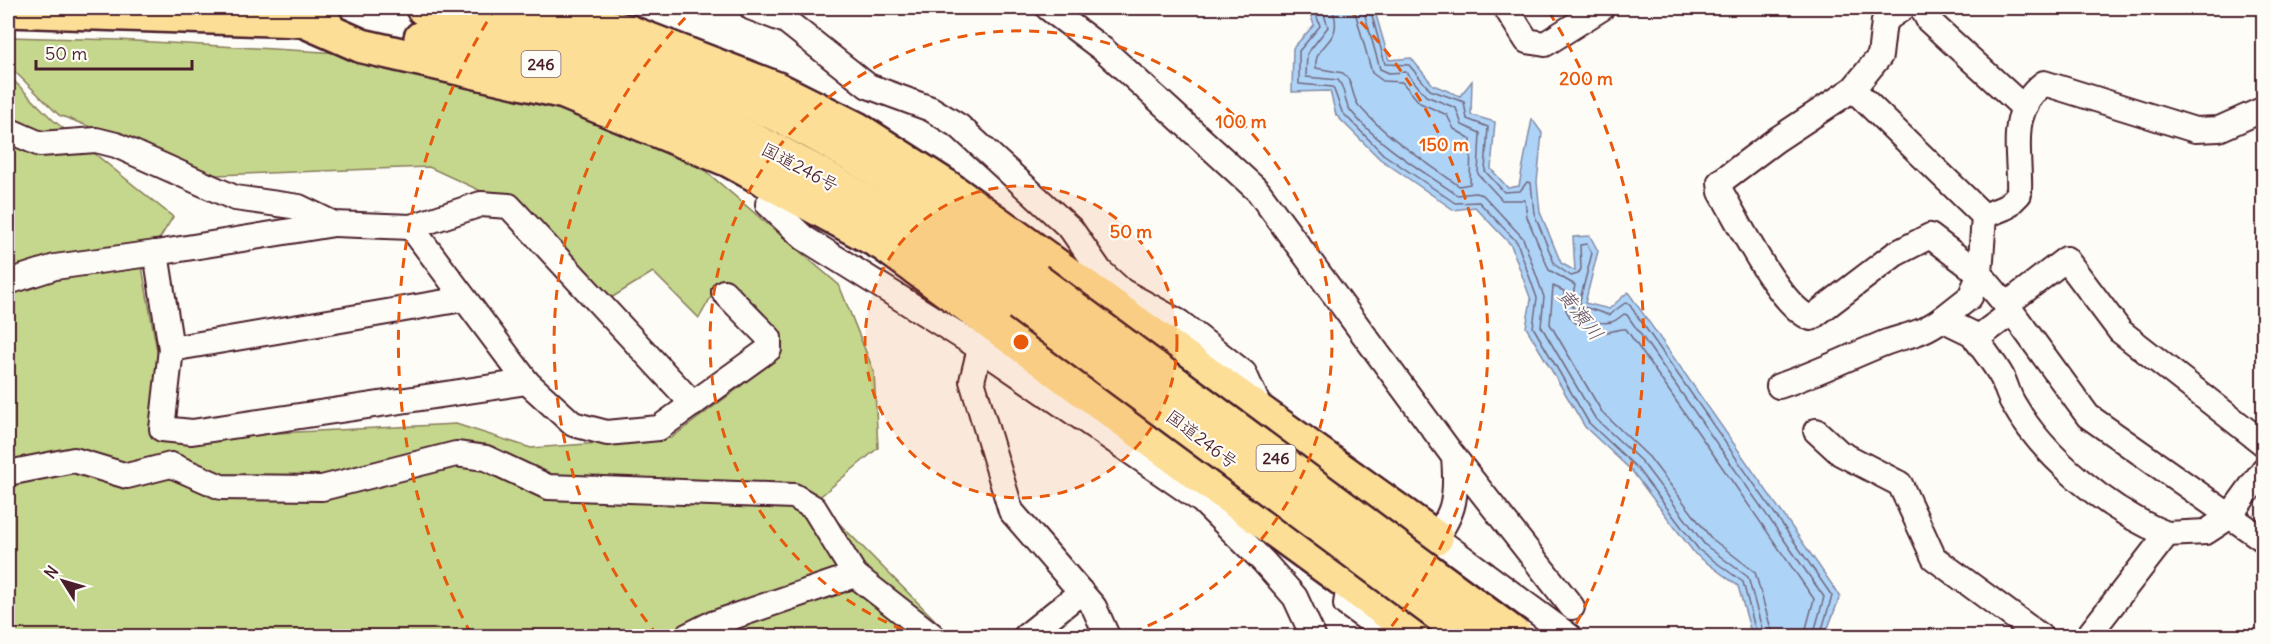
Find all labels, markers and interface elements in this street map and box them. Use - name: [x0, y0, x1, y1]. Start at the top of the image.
- scale bar: [36, 33, 192, 71]
- text: 50 m: [45, 42, 87, 65]
- road number: 246: [522, 51, 560, 77]
- text: 200 m: [1559, 67, 1613, 90]
- text: 100 m: [1216, 110, 1267, 133]
- text: 150 m: [1419, 133, 1469, 156]
- street label: 国道246号: [757, 137, 843, 197]
- text: 50 m: [1110, 220, 1152, 243]
- water label: 黄瀬川: [1553, 283, 1609, 345]
- centre of rings: [1011, 332, 1031, 352]
- street label: 国道246号: [1161, 404, 1243, 474]
- road number: 246: [1256, 445, 1296, 471]
- north arrow: [33, 551, 93, 611]
- text: N: [40, 562, 62, 582]

